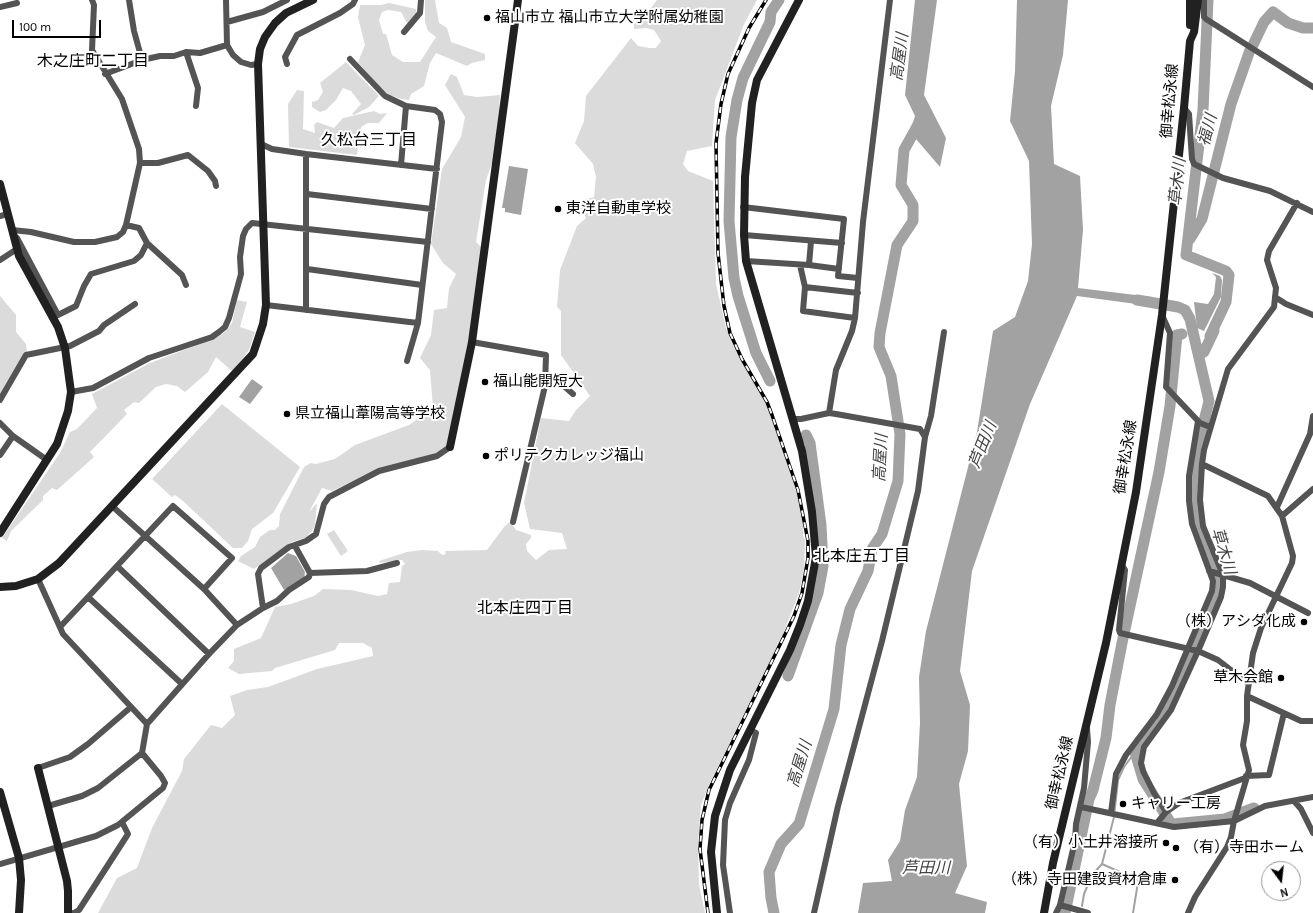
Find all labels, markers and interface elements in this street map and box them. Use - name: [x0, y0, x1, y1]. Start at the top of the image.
- place label: 福山市立 福山市立大学附属幼稚園: [495, 9, 724, 27]
- scale bar: [14, 12, 103, 38]
- marker: 福山市立 福山市立大学附属幼稚園: [482, 13, 492, 23]
- text: 100 m: [19, 20, 51, 34]
- water label: 高屋川: [887, 32, 913, 82]
- district label: 木之庄町二丁目: [37, 51, 149, 71]
- street label: 御幸松永線: [1158, 63, 1182, 139]
- water label: 福川: [1195, 112, 1221, 148]
- district label: 久松台三丁目: [321, 130, 417, 150]
- water label: 草木川: [1166, 157, 1190, 207]
- place label: 東洋自動車学校: [566, 200, 671, 218]
- marker: 東洋自動車学校: [553, 204, 563, 214]
- place label: 福山能開短大: [493, 373, 583, 391]
- marker: 福山能開短大: [480, 377, 490, 387]
- place label: 県立福山葦陽高等学校: [295, 405, 445, 423]
- marker: 県立福山葦陽高等学校: [282, 409, 292, 419]
- water label: 芦田川: [965, 419, 1001, 471]
- street label: 御幸松永線: [1111, 419, 1141, 495]
- water label: 高屋川: [870, 434, 892, 482]
- place label: ポリテクカレッジ福山: [494, 447, 644, 465]
- marker: ポリテクカレッジ福山: [481, 451, 491, 461]
- water label: 草木川: [1207, 525, 1239, 577]
- district label: 北本庄五丁目: [814, 546, 910, 566]
- district label: 北本庄四丁目: [477, 598, 573, 618]
- place label: （株）アシダ化成: [1176, 613, 1296, 631]
- marker: （株）アシダ化成: [1299, 617, 1309, 627]
- place label: 草木会館: [1213, 669, 1273, 687]
- marker: 草木会館: [1276, 673, 1286, 683]
- street label: 御幸松永線: [1043, 734, 1077, 812]
- water label: 高屋川: [784, 738, 816, 790]
- place label: キャリー工房: [1131, 795, 1221, 813]
- marker: キャリー工房: [1118, 799, 1128, 809]
- place label: （有）小土井溶接所: [1023, 834, 1158, 852]
- marker: （有）小土井溶接所: [1161, 838, 1171, 848]
- place label: （有）寺田ホーム: [1184, 839, 1304, 857]
- marker: （有）寺田ホーム: [1171, 843, 1181, 853]
- water label: 芦田川: [902, 858, 950, 878]
- north arrow: [1261, 861, 1301, 901]
- place label: （株）寺田建設資材倉庫: [1002, 871, 1167, 889]
- marker: （株）寺田建設資材倉庫: [1170, 875, 1180, 885]
- text: N: [1278, 885, 1289, 899]

